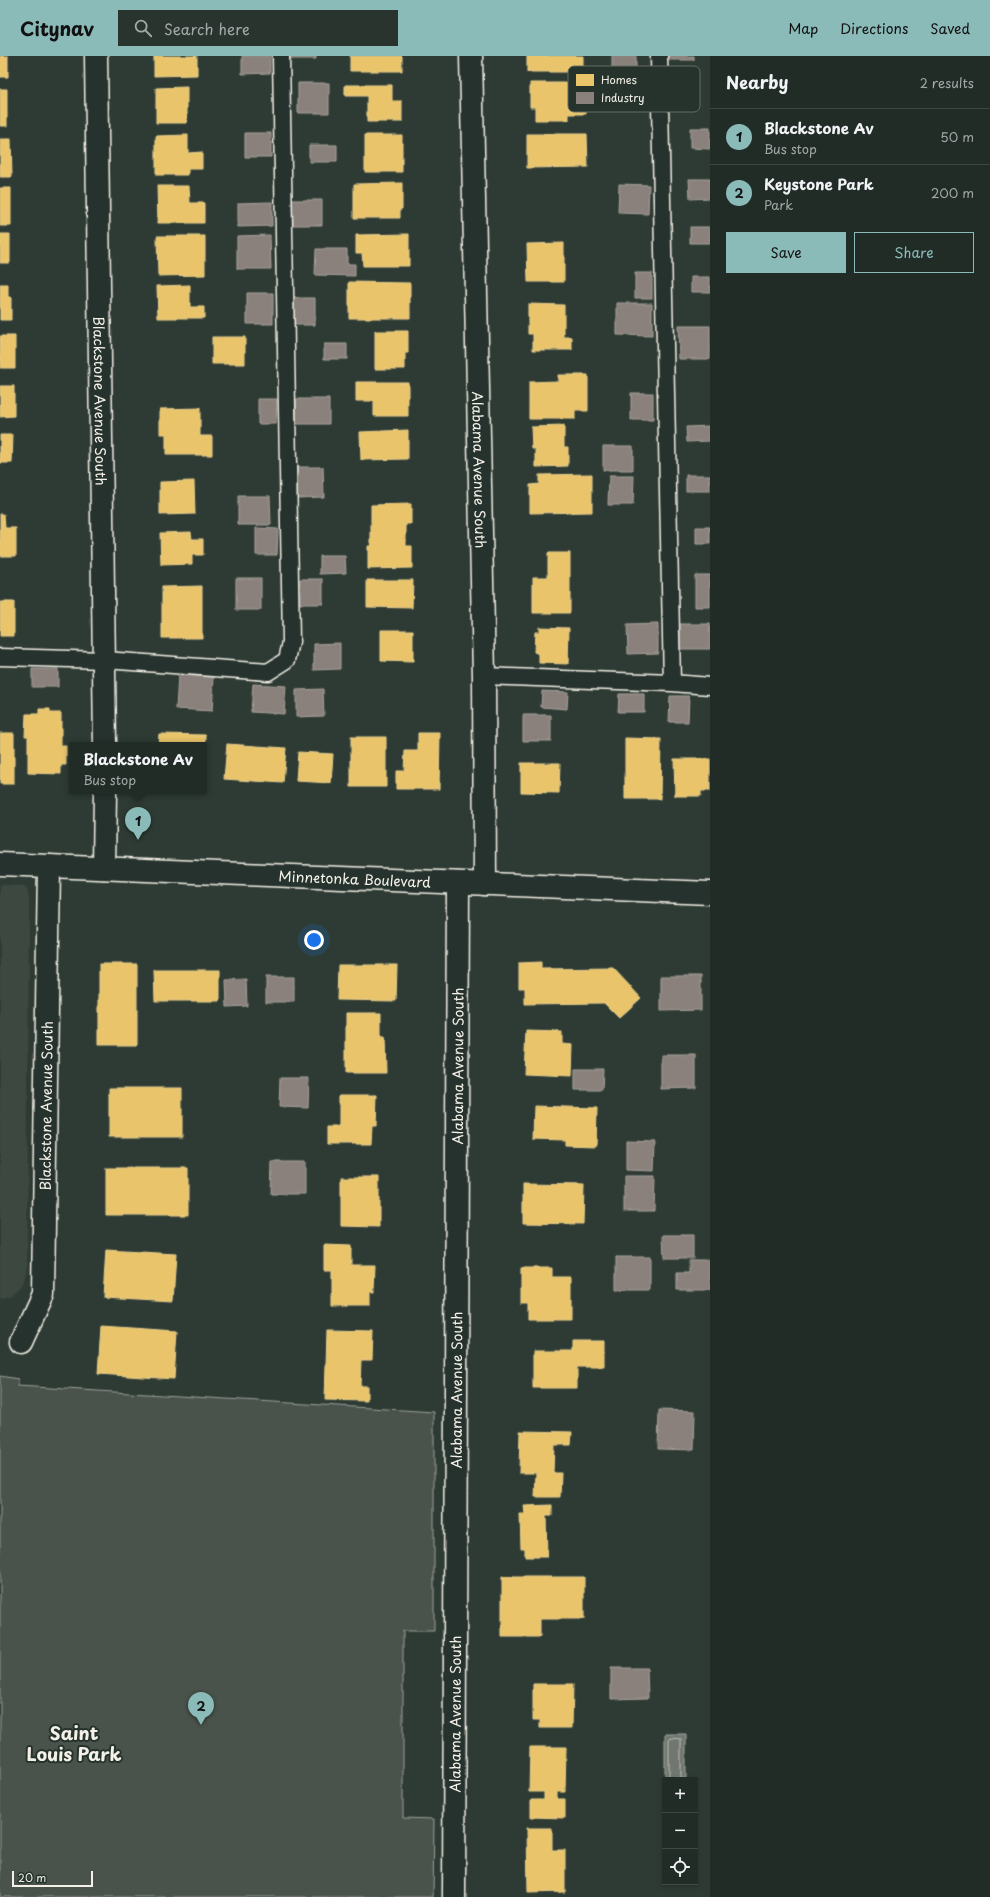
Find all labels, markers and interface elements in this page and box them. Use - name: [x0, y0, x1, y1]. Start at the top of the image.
- search box: [118, 10, 398, 46]
- text: Citynav: [20, 14, 94, 42]
- icon: search: [132, 17, 154, 39]
- text: Search here: [164, 17, 250, 40]
- text: Map: [788, 18, 818, 39]
- text: Directions: [840, 18, 908, 39]
- text: Saved: [930, 18, 970, 39]
- legend: [568, 66, 700, 112]
- text: Nearby: [726, 69, 788, 95]
- text: Homes: [601, 71, 637, 88]
- text: 2 results: [920, 73, 974, 92]
- text: Industry: [601, 89, 645, 106]
- text: Blackstone Av: [764, 116, 874, 139]
- text: 1: [736, 127, 742, 146]
- text: 50 m: [940, 127, 974, 146]
- text: Bus stop: [764, 139, 817, 158]
- text: Keystone Park: [764, 172, 874, 195]
- text: 2: [734, 183, 744, 202]
- text: 200 m: [931, 183, 974, 202]
- text: Park: [764, 195, 793, 214]
- button: Save: [726, 232, 846, 273]
- button: Share: [854, 232, 974, 273]
- street label: Blackstone Avenue South: [89, 316, 112, 486]
- street label: Alabama Avenue South: [468, 391, 492, 549]
- popup: [69, 742, 207, 794]
- text: Blackstone Av: [83, 747, 193, 770]
- text: Bus stop: [83, 770, 136, 789]
- pin: 1: [125, 807, 151, 840]
- street label: Minnetonka Boulevard: [278, 865, 432, 892]
- your location: [304, 930, 324, 950]
- street label: Alabama Avenue South: [446, 987, 468, 1145]
- street label: Blackstone Avenue South: [34, 1021, 57, 1191]
- street label: Alabama Avenue South: [445, 1311, 467, 1469]
- street label: Alabama Avenue South: [444, 1635, 466, 1793]
- pin: 2: [188, 1692, 214, 1725]
- district label: Saint Louis Park: [27, 1719, 121, 1767]
- map controls: [662, 1777, 698, 1885]
- button: +: [662, 1777, 698, 1813]
- button: −: [662, 1813, 698, 1849]
- button: locate: [662, 1849, 698, 1885]
- scale bar: [12, 1869, 93, 1888]
- text: 20 m: [18, 1869, 46, 1886]

